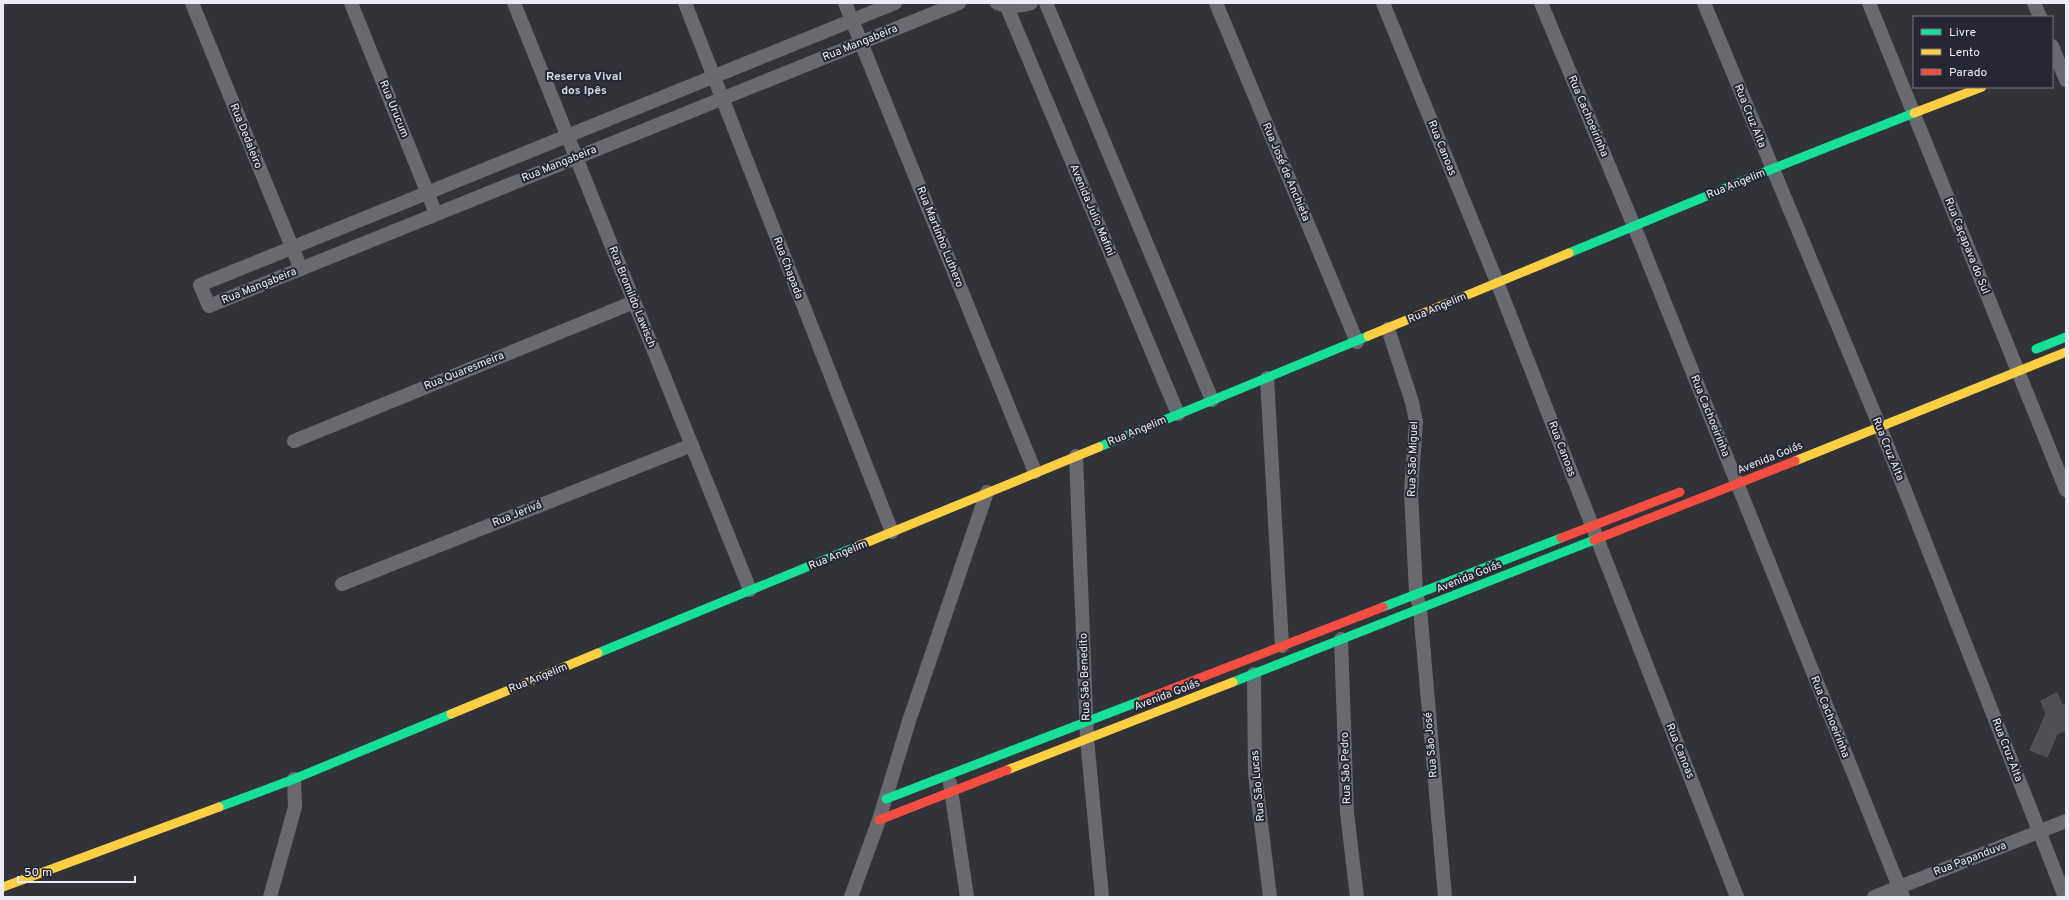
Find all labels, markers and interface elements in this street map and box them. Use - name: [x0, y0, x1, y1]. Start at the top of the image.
- legend: [1913, 16, 2053, 88]
- street label: Rua Mangabeira: [820, 22, 900, 64]
- text: Livre: [1949, 25, 1976, 41]
- text: Lento: [1949, 45, 1980, 61]
- text: Parado: [1949, 65, 1987, 81]
- district label: Reserva Vival dos Ipês: [546, 69, 622, 99]
- street label: Rua Cachoeirinha: [1565, 73, 1612, 159]
- street label: Rua Urucum: [376, 78, 412, 140]
- street label: Rua Cruz Alta: [1731, 82, 1769, 150]
- street label: Rua Dedaleiro: [227, 101, 265, 171]
- street label: Rua Canoas: [1425, 118, 1459, 178]
- street label: Rua José de Anchieta: [1259, 121, 1313, 224]
- street label: Rua Mangabeira: [519, 143, 599, 185]
- street label: Avenida Julio Mafini: [1066, 162, 1118, 258]
- street label: Rua Angelim: [1705, 166, 1767, 202]
- street label: Rua Martinho Luthero: [913, 185, 967, 289]
- street label: Rua Caçapava do Sul: [1941, 196, 1993, 296]
- street label: Rua Chapada: [770, 235, 806, 301]
- street label: Rua Bromildo Lawisch: [605, 244, 659, 350]
- street label: Rua Mangabeira: [219, 265, 299, 307]
- street label: Rua Angelim: [1406, 289, 1468, 327]
- street label: Rua Quaresmeira: [422, 349, 506, 393]
- street label: Rua Cachoeirinha: [1687, 373, 1733, 459]
- street label: Rua Angelim: [1106, 413, 1168, 449]
- street label: Rua Cruz Alta: [1869, 415, 1907, 483]
- street label: Rua Canoas: [1545, 419, 1579, 479]
- street label: Rua São Miguel: [1405, 421, 1421, 497]
- street label: Avenida Goiás: [1735, 438, 1805, 478]
- street label: Rua Jerivá: [490, 498, 544, 530]
- street label: Rua Angelim: [807, 537, 869, 573]
- street label: Avenida Goiás: [1434, 557, 1504, 597]
- street label: Rua São Benedito: [1076, 633, 1094, 721]
- street label: Rua Angelim: [507, 660, 569, 696]
- street label: Rua Cachoeirinha: [1807, 674, 1853, 760]
- street label: Avenida Goiás: [1132, 676, 1202, 714]
- street label: Rua São José: [1421, 711, 1441, 778]
- street label: Rua Cruz Alta: [1988, 716, 2026, 784]
- street label: Rua Canoas: [1663, 721, 1697, 781]
- street label: Rua São Pedro: [1338, 732, 1354, 804]
- street label: Rua São Lucas: [1248, 750, 1268, 822]
- street label: Rua Papanduva: [1932, 839, 2009, 879]
- scale bar: [18, 858, 135, 884]
- text: 50 m: [24, 865, 52, 881]

